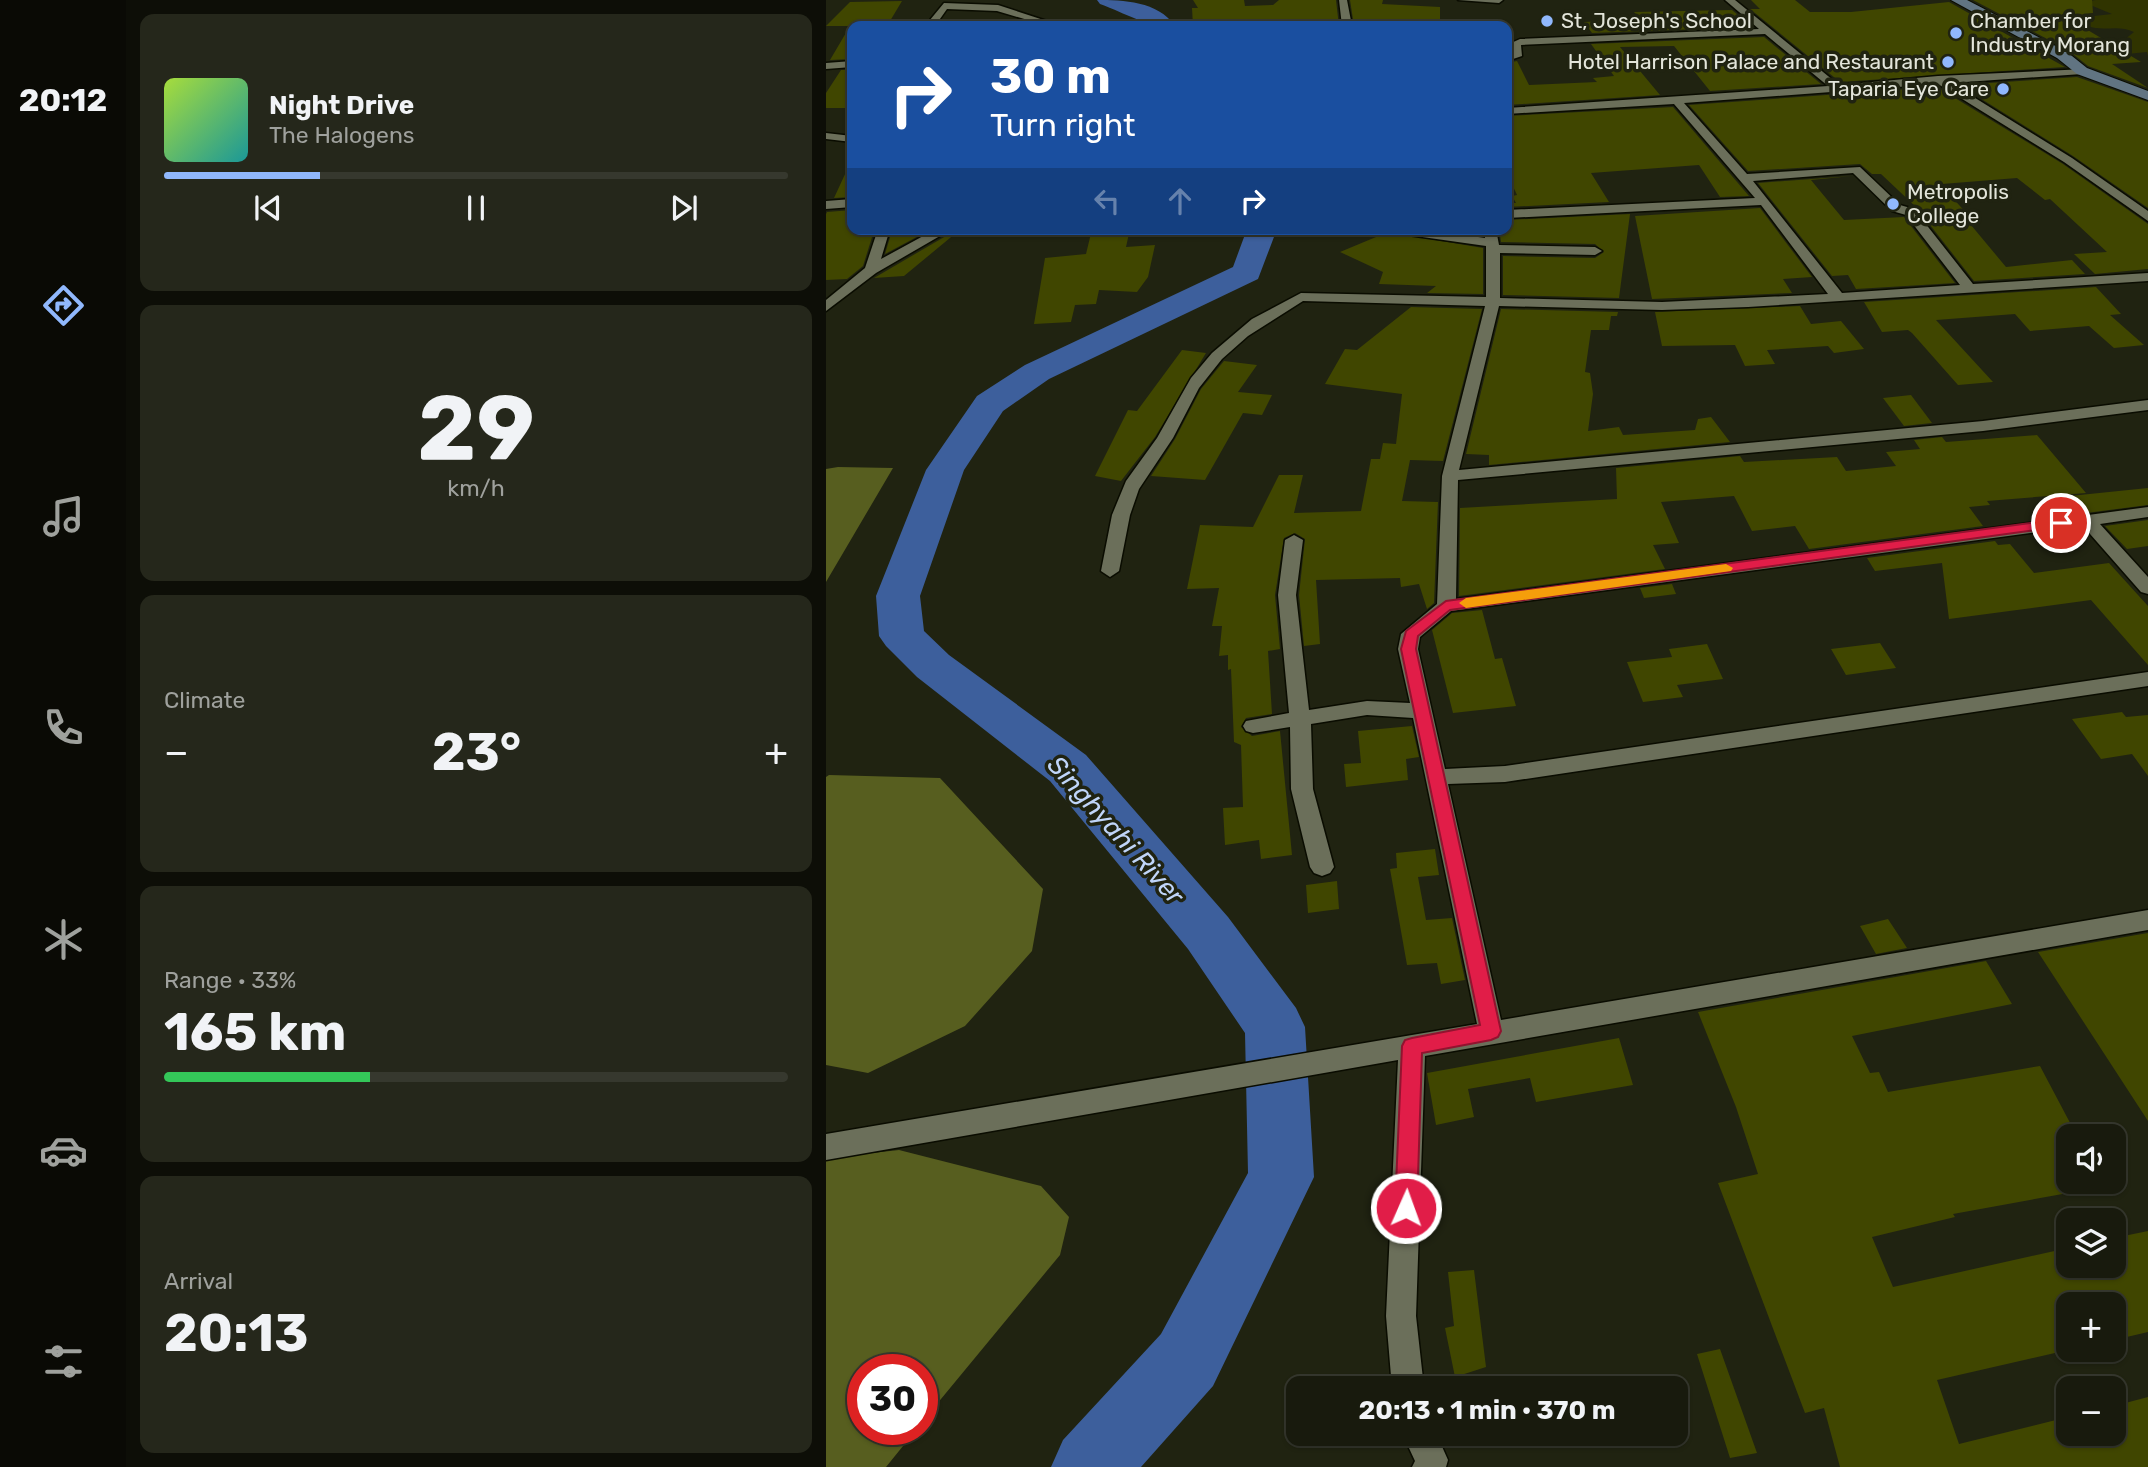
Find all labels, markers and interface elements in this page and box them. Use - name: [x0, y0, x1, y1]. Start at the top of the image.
- place label: St, Joseph's School: [1561, 8, 1752, 33]
- place label: Chamber for Industry Morang: [1970, 8, 2130, 57]
- marker: St, Joseph's School: [1539, 13, 1555, 29]
- marker: Chamber for Industry Morang: [1948, 25, 1964, 41]
- text: 30 m: [990, 47, 1111, 105]
- icon: right: [875, 49, 966, 140]
- place label: Hotel Harrison Palace and Restaurant: [1568, 49, 1934, 74]
- marker: Hotel Harrison Palace and Restaurant: [1940, 54, 1956, 70]
- place label: Taparia Eye Care: [1828, 76, 1989, 101]
- text: 20:12: [19, 81, 107, 119]
- marker: Taparia Eye Care: [1995, 81, 2011, 97]
- text: Night Drive: [269, 90, 414, 121]
- text: Turn right: [990, 106, 1135, 144]
- text: The Halogens: [269, 121, 415, 149]
- place label: Metropolis College: [1907, 179, 2009, 228]
- icon: left: [1088, 182, 1126, 220]
- icon: ahead: [1161, 182, 1199, 220]
- icon: right: [1234, 182, 1272, 220]
- icon: previous: [249, 189, 287, 227]
- icon: pause: [457, 189, 495, 227]
- icon: next: [665, 189, 703, 227]
- marker: Metropolis College: [1885, 196, 1901, 212]
- icon: directions: [39, 281, 88, 330]
- text: 29: [417, 374, 535, 482]
- text: km/h: [447, 474, 505, 502]
- icon: music: [39, 492, 88, 541]
- pin: [2031, 493, 2091, 553]
- icon: arrive: [2042, 504, 2080, 542]
- text: Climate: [164, 686, 245, 714]
- icon: phone: [39, 703, 88, 752]
- text: 23°: [432, 721, 521, 783]
- text: −: [164, 729, 189, 775]
- text: +: [764, 729, 788, 775]
- water label: Singhyahi River: [1041, 750, 1191, 912]
- icon: climate: [39, 915, 88, 964]
- text: Range · 33%: [164, 966, 296, 994]
- text: 165 km: [164, 1001, 346, 1063]
- map controls: [2056, 1124, 2126, 1446]
- button: sound: [2056, 1124, 2126, 1194]
- icon: car: [39, 1126, 88, 1175]
- position arrow: [1369, 1171, 1443, 1245]
- button: layers: [2056, 1208, 2126, 1278]
- text: Arrival: [164, 1267, 233, 1295]
- button: +: [2056, 1292, 2126, 1362]
- text: 20:13: [164, 1302, 308, 1364]
- icon: filters: [39, 1337, 88, 1386]
- speed limit sign: 30: [847, 1354, 938, 1445]
- button: −: [2056, 1376, 2126, 1446]
- text: 20:13 · 1 min · 370 m: [1358, 1395, 1616, 1426]

